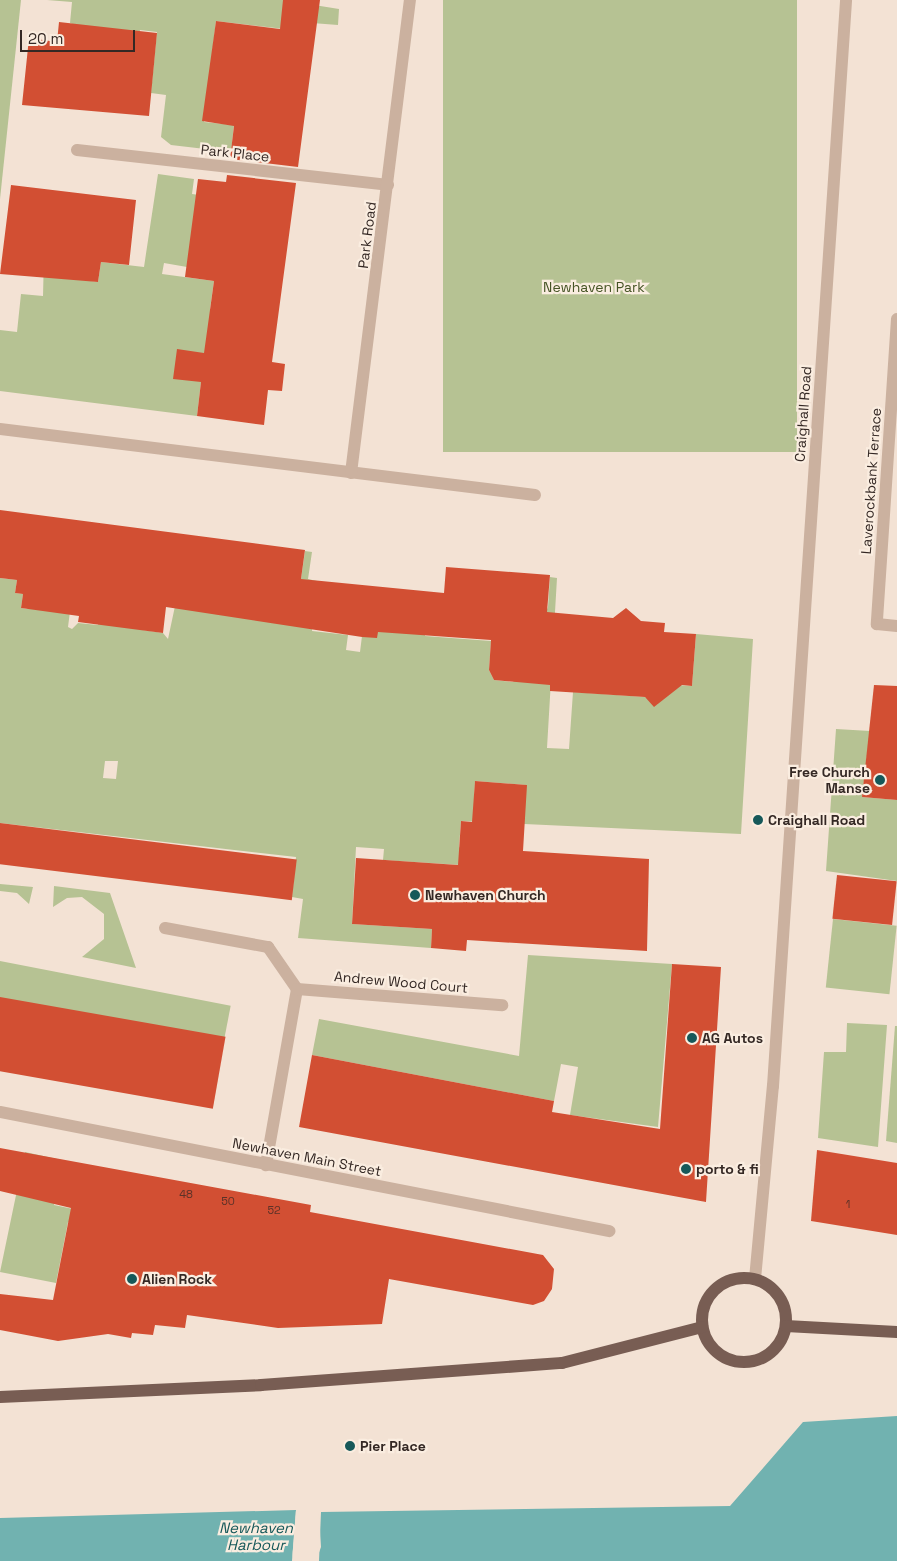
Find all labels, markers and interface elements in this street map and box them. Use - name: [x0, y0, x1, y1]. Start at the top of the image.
- scale bar: [22, 20, 138, 52]
- text: 20 m: [28, 29, 63, 48]
- street label: Park Place: [200, 141, 270, 165]
- street label: Park Road: [355, 201, 379, 269]
- park label: Newhaven Park: [543, 279, 645, 295]
- street label: Craighall Road: [791, 366, 815, 462]
- street label: Laverockbank Terrace: [857, 407, 885, 555]
- place label: Free Church Manse: [789, 764, 870, 796]
- marker: Free Church Manse: [874, 774, 886, 786]
- place label: Craighall Road: [768, 812, 865, 828]
- marker: Craighall Road: [752, 814, 764, 826]
- place label: Newhaven Church: [425, 887, 546, 903]
- marker: Newhaven Church: [409, 889, 421, 901]
- street label: Andrew Wood Court: [333, 968, 469, 996]
- place label: AG Autos: [702, 1030, 763, 1046]
- marker: AG Autos: [686, 1032, 698, 1044]
- street label: Newhaven Main Street: [231, 1134, 383, 1180]
- place label: porto & fi: [696, 1161, 759, 1177]
- marker: porto & fi: [680, 1163, 692, 1175]
- house number: 48: [179, 1187, 193, 1201]
- house number: 50: [221, 1194, 235, 1208]
- house number: 1: [846, 1197, 850, 1211]
- house number: 52: [267, 1203, 281, 1217]
- place label: Alien Rock: [142, 1271, 212, 1287]
- marker: Alien Rock: [126, 1273, 138, 1285]
- place label: Pier Place: [360, 1438, 426, 1454]
- marker: Pier Place: [344, 1440, 356, 1452]
- water label: Newhaven Harbour: [219, 1518, 293, 1553]

